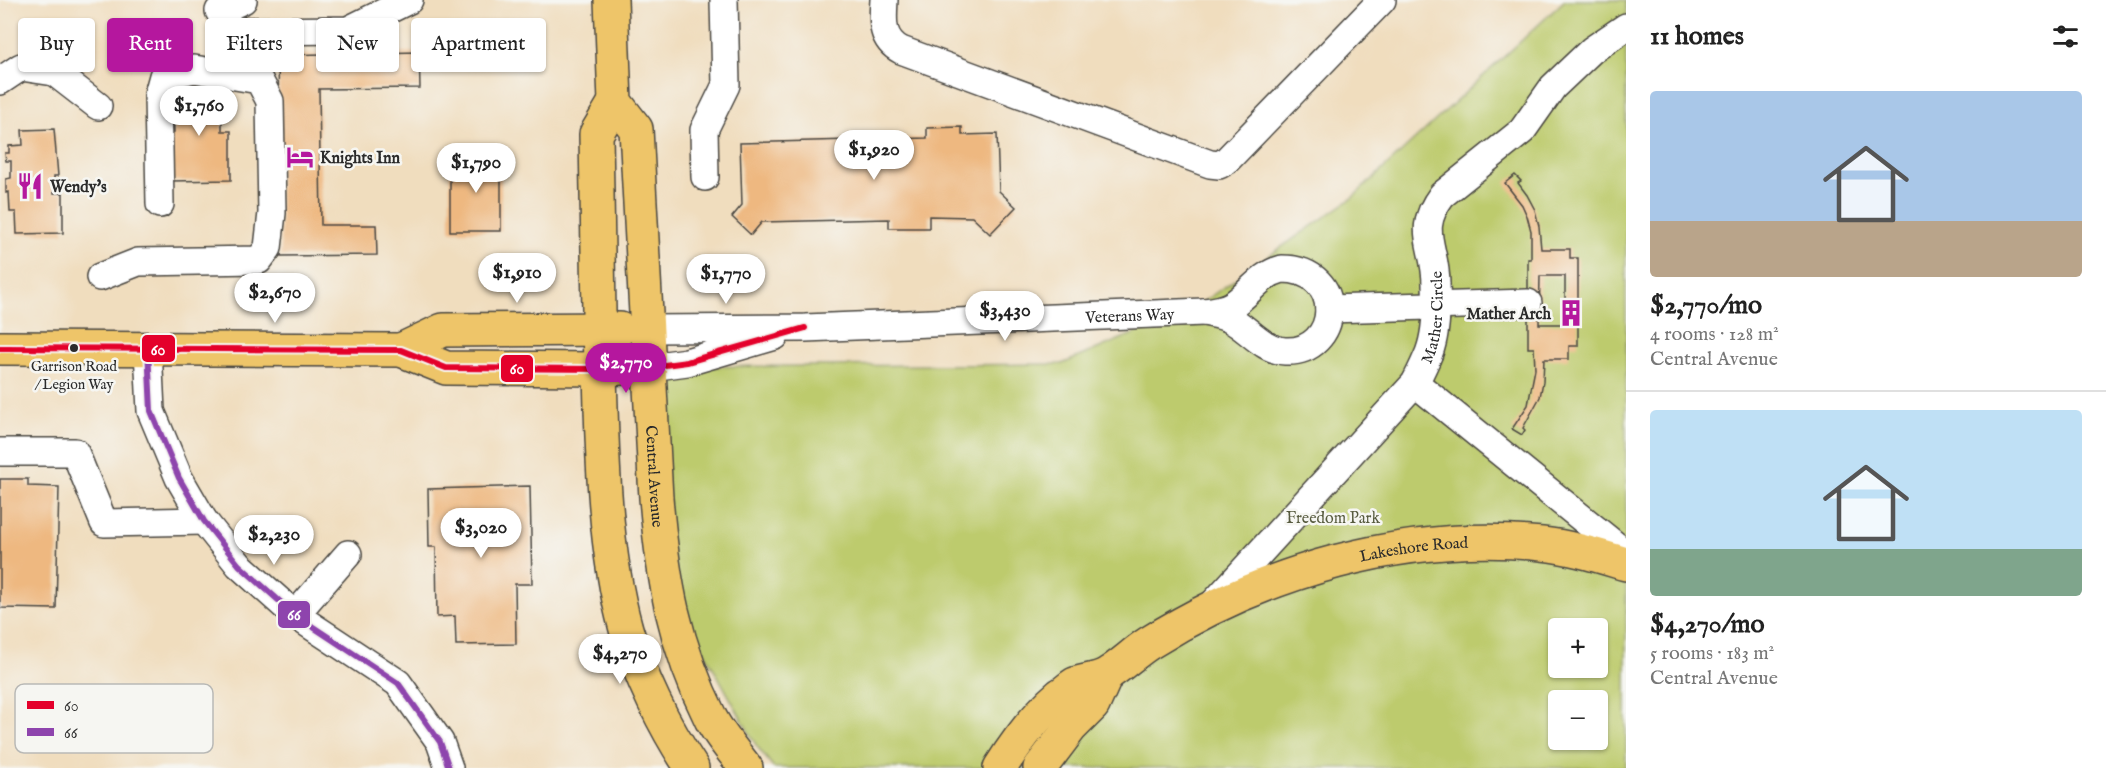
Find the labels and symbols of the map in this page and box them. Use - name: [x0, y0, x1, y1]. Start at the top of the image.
- pin: $1,760: [150, 86, 248, 137]
- pin: $1,920: [825, 130, 923, 181]
- hotel icon: Knights Inn: [285, 142, 315, 172]
- pin: $1,790: [427, 143, 525, 194]
- place label: Knights Inn: [320, 149, 401, 169]
- restaurant icon: Wendy's: [15, 171, 45, 201]
- place label: Wendy's: [49, 178, 107, 198]
- pin: $1,910: [468, 253, 566, 304]
- pin: $1,770: [677, 254, 775, 305]
- street label: Mather Circle: [1418, 270, 1449, 367]
- pin: $2,670: [226, 273, 324, 324]
- pin: $3,430: [956, 291, 1054, 342]
- building icon: Mather Arch: [1556, 298, 1586, 328]
- street label: Veterans Way: [1084, 305, 1175, 329]
- place label: Mather Arch: [1466, 305, 1551, 325]
- line badge: 60: [141, 334, 176, 363]
- text: 60: [151, 341, 165, 361]
- marker: Garrison Road / Legion Way: [68, 342, 80, 354]
- pin: $2,770: [577, 343, 675, 394]
- line badge: 60: [500, 354, 534, 383]
- place label: Garrison Road / Legion Way: [31, 358, 117, 394]
- text: 60: [510, 360, 524, 380]
- street label: Central Avenue: [640, 425, 667, 529]
- pin: $3,020: [432, 508, 530, 559]
- park label: Freedom Park: [1286, 509, 1380, 529]
- pin: $2,230: [225, 515, 323, 566]
- street label: Lakeshore Road: [1358, 534, 1469, 568]
- line badge: 66: [277, 600, 311, 629]
- text: 66: [287, 606, 302, 626]
- pin: $4,270: [571, 634, 669, 685]
- legend: [15, 684, 213, 753]
- text: 60: [64, 697, 79, 717]
- text: 66: [64, 724, 78, 744]

